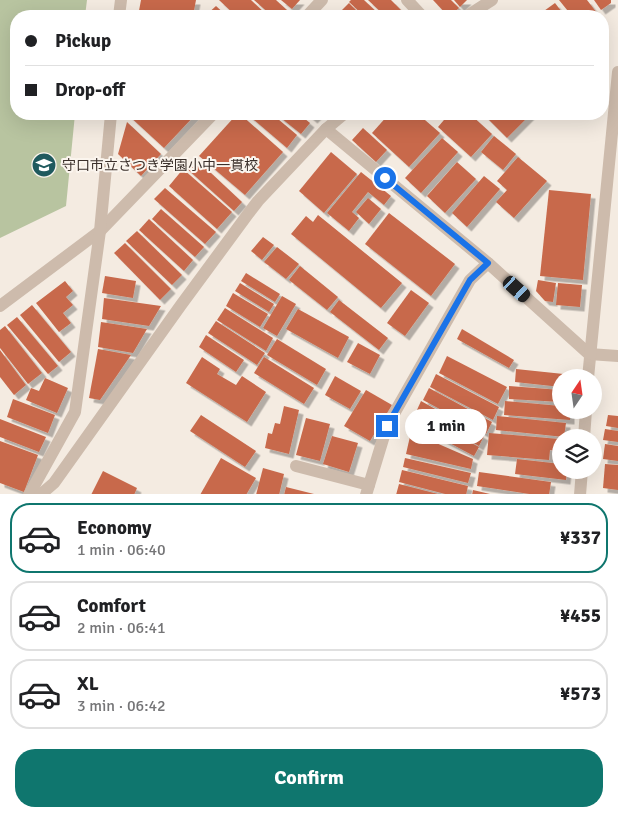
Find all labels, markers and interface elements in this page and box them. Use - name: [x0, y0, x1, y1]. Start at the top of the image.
- text: Pickup: [55, 29, 111, 53]
- text: Drop-off: [55, 78, 125, 102]
- school or university icon: 守口市立さつき学園小中一貫校: [31, 152, 57, 178]
- place label: 守口市立さつき学園小中一貫校: [62, 157, 258, 174]
- route start: [374, 167, 396, 189]
- car: [500, 273, 533, 305]
- north arrow: [552, 369, 602, 419]
- map controls: [552, 369, 602, 479]
- callout: 1 min: [404, 408, 487, 444]
- route end: [376, 415, 398, 437]
- text: 1 min: [427, 416, 465, 436]
- button: layers: [552, 429, 602, 479]
- icon: car: [17, 516, 62, 561]
- text: Economy: [77, 516, 151, 540]
- text: ¥337: [560, 526, 601, 550]
- text: 1 min · 06:40: [77, 540, 166, 560]
- icon: car: [17, 594, 62, 639]
- text: Comfort: [77, 594, 146, 618]
- text: ¥455: [560, 604, 601, 628]
- text: 2 min · 06:41: [77, 618, 166, 638]
- icon: car: [17, 672, 62, 717]
- text: XL: [77, 672, 99, 696]
- text: ¥573: [560, 682, 601, 706]
- text: 3 min · 06:42: [77, 696, 166, 716]
- button: Confirm: [15, 749, 603, 807]

